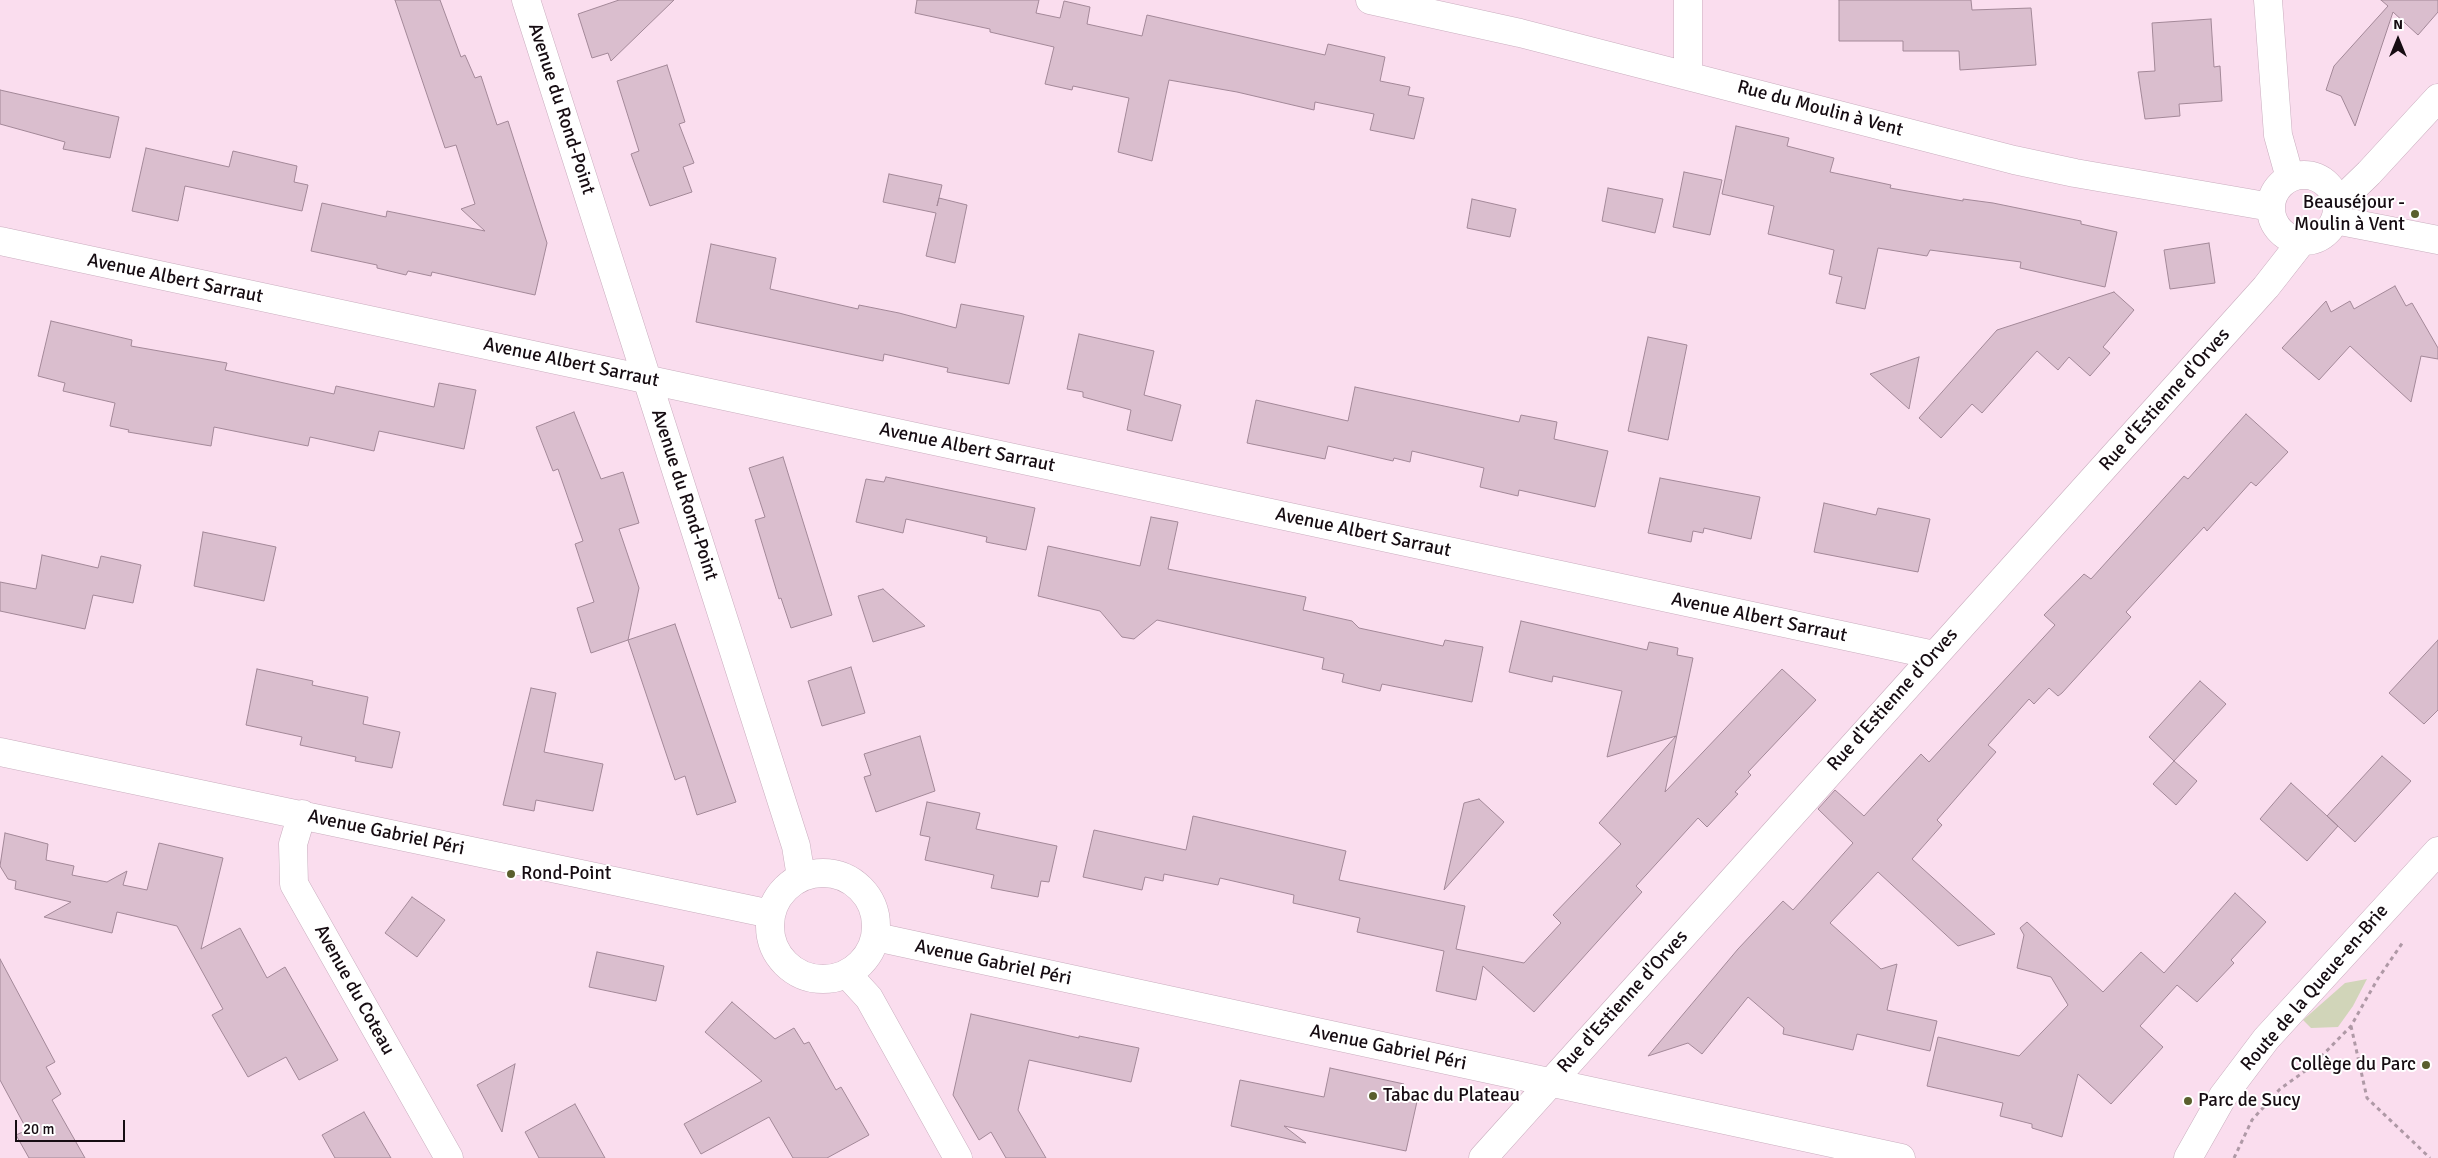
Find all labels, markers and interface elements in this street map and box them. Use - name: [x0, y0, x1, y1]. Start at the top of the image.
- north arrow: [2373, 15, 2423, 65]
- text: N: [2393, 16, 2403, 33]
- street label: Avenue du Rond-Point: [523, 21, 599, 197]
- street label: Rue du Moulin à Vent: [1735, 76, 1905, 142]
- place label: Beauséjour - Moulin à Vent: [2294, 192, 2405, 236]
- marker: Beauséjour - Moulin à Vent: [2409, 208, 2421, 220]
- street label: Avenue Albert Sarraut: [85, 249, 265, 309]
- street label: Rue d'Estienne d'Orves: [2095, 324, 2235, 476]
- street label: Avenue Albert Sarraut: [481, 333, 661, 393]
- street label: Avenue du Rond-Point: [646, 407, 722, 583]
- street label: Avenue Albert Sarraut: [877, 418, 1057, 478]
- street label: Avenue Albert Sarraut: [1273, 503, 1453, 563]
- street label: Avenue Albert Sarraut: [1669, 588, 1849, 648]
- street label: Rue d'Estienne d'Orves: [1823, 624, 1963, 776]
- street label: Avenue Gabriel Péri: [306, 805, 466, 861]
- place label: Rond-Point: [521, 863, 611, 885]
- marker: Rond-Point: [505, 868, 517, 880]
- street label: Route de la Queue-en-Brie: [2236, 900, 2394, 1076]
- street label: Avenue du Coteau: [309, 921, 399, 1059]
- street label: Rue d'Estienne d'Orves: [1553, 926, 1693, 1078]
- street label: Avenue Gabriel Péri: [913, 935, 1073, 991]
- street label: Avenue Gabriel Péri: [1308, 1020, 1468, 1076]
- place label: Collège du Parc: [2291, 1054, 2416, 1076]
- marker: Collège du Parc: [2420, 1059, 2432, 1071]
- place label: Tabac du Plateau: [1383, 1085, 1520, 1107]
- marker: Tabac du Plateau: [1367, 1090, 1379, 1102]
- place label: Parc de Sucy: [2198, 1090, 2300, 1112]
- marker: Parc de Sucy: [2182, 1095, 2194, 1107]
- scale bar: [18, 1110, 128, 1142]
- text: 20 m: [23, 1120, 54, 1138]

